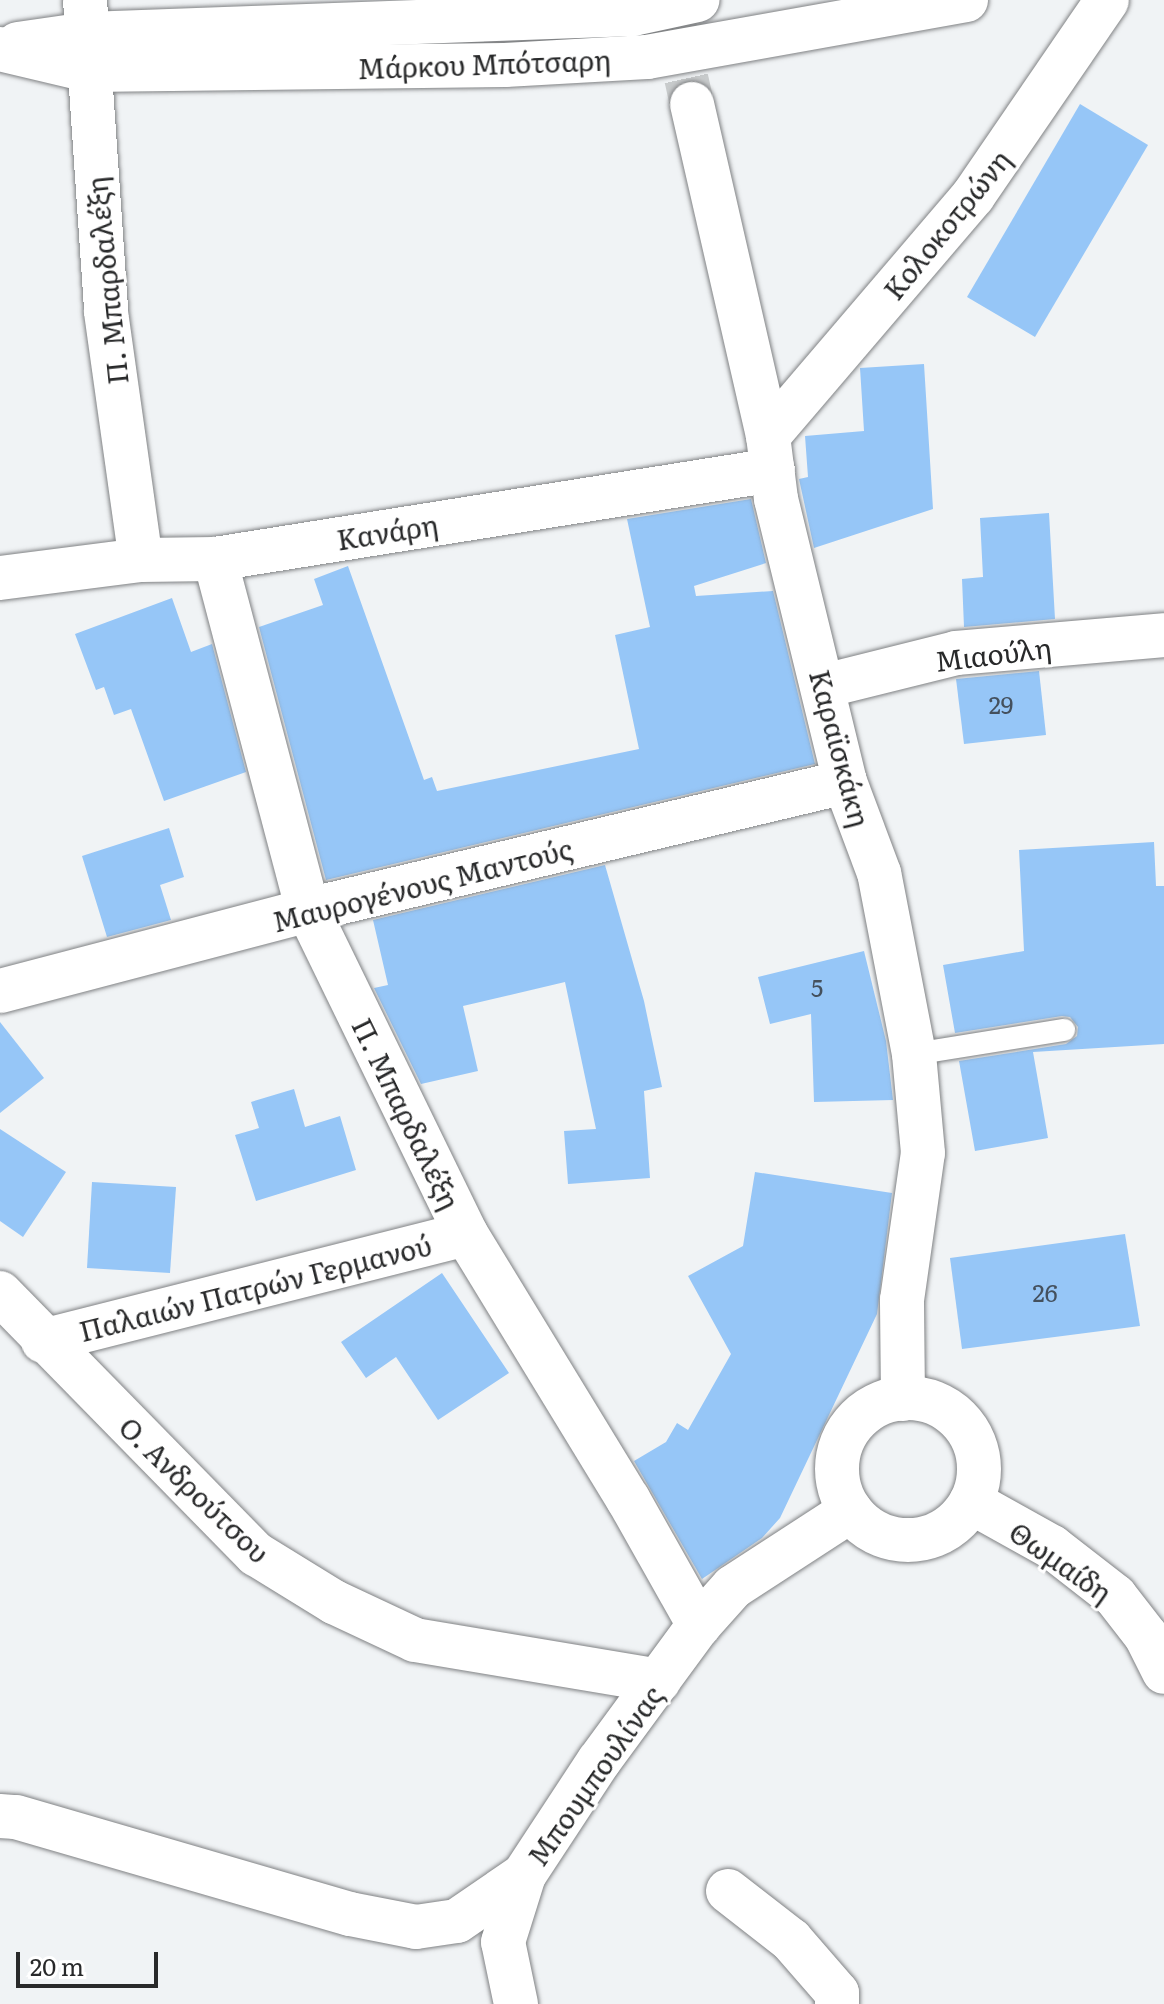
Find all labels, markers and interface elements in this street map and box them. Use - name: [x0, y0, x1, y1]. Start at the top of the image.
- street label: Μάρκου Μπότσαρη: [357, 42, 611, 84]
- street label: Κολοκοτρώνη: [875, 142, 1017, 306]
- street label: Π. Μπαρδαλέξη: [78, 176, 134, 386]
- street label: Κανάρη: [334, 506, 440, 556]
- street label: Μιαούλη: [933, 629, 1053, 677]
- street label: Καραϊσκάκη: [804, 666, 878, 830]
- house number: 29: [989, 690, 1013, 718]
- street label: Μαυρογένους Μαντούς: [269, 830, 575, 938]
- house number: 5: [811, 973, 823, 1001]
- street label: Π. Μπαρδαλέξη: [346, 1012, 468, 1214]
- street label: Παλαιών Πατρών Γερμανού: [75, 1227, 435, 1347]
- house number: 26: [1032, 1278, 1058, 1306]
- street label: Ο. Ανδρούτσου: [113, 1409, 277, 1569]
- street label: Θωμαίδη: [1003, 1514, 1119, 1608]
- street label: Μπουμπουλίνας: [519, 1679, 669, 1871]
- scale bar: [20, 1936, 162, 1986]
- text: 20 m: [30, 1948, 84, 1983]

